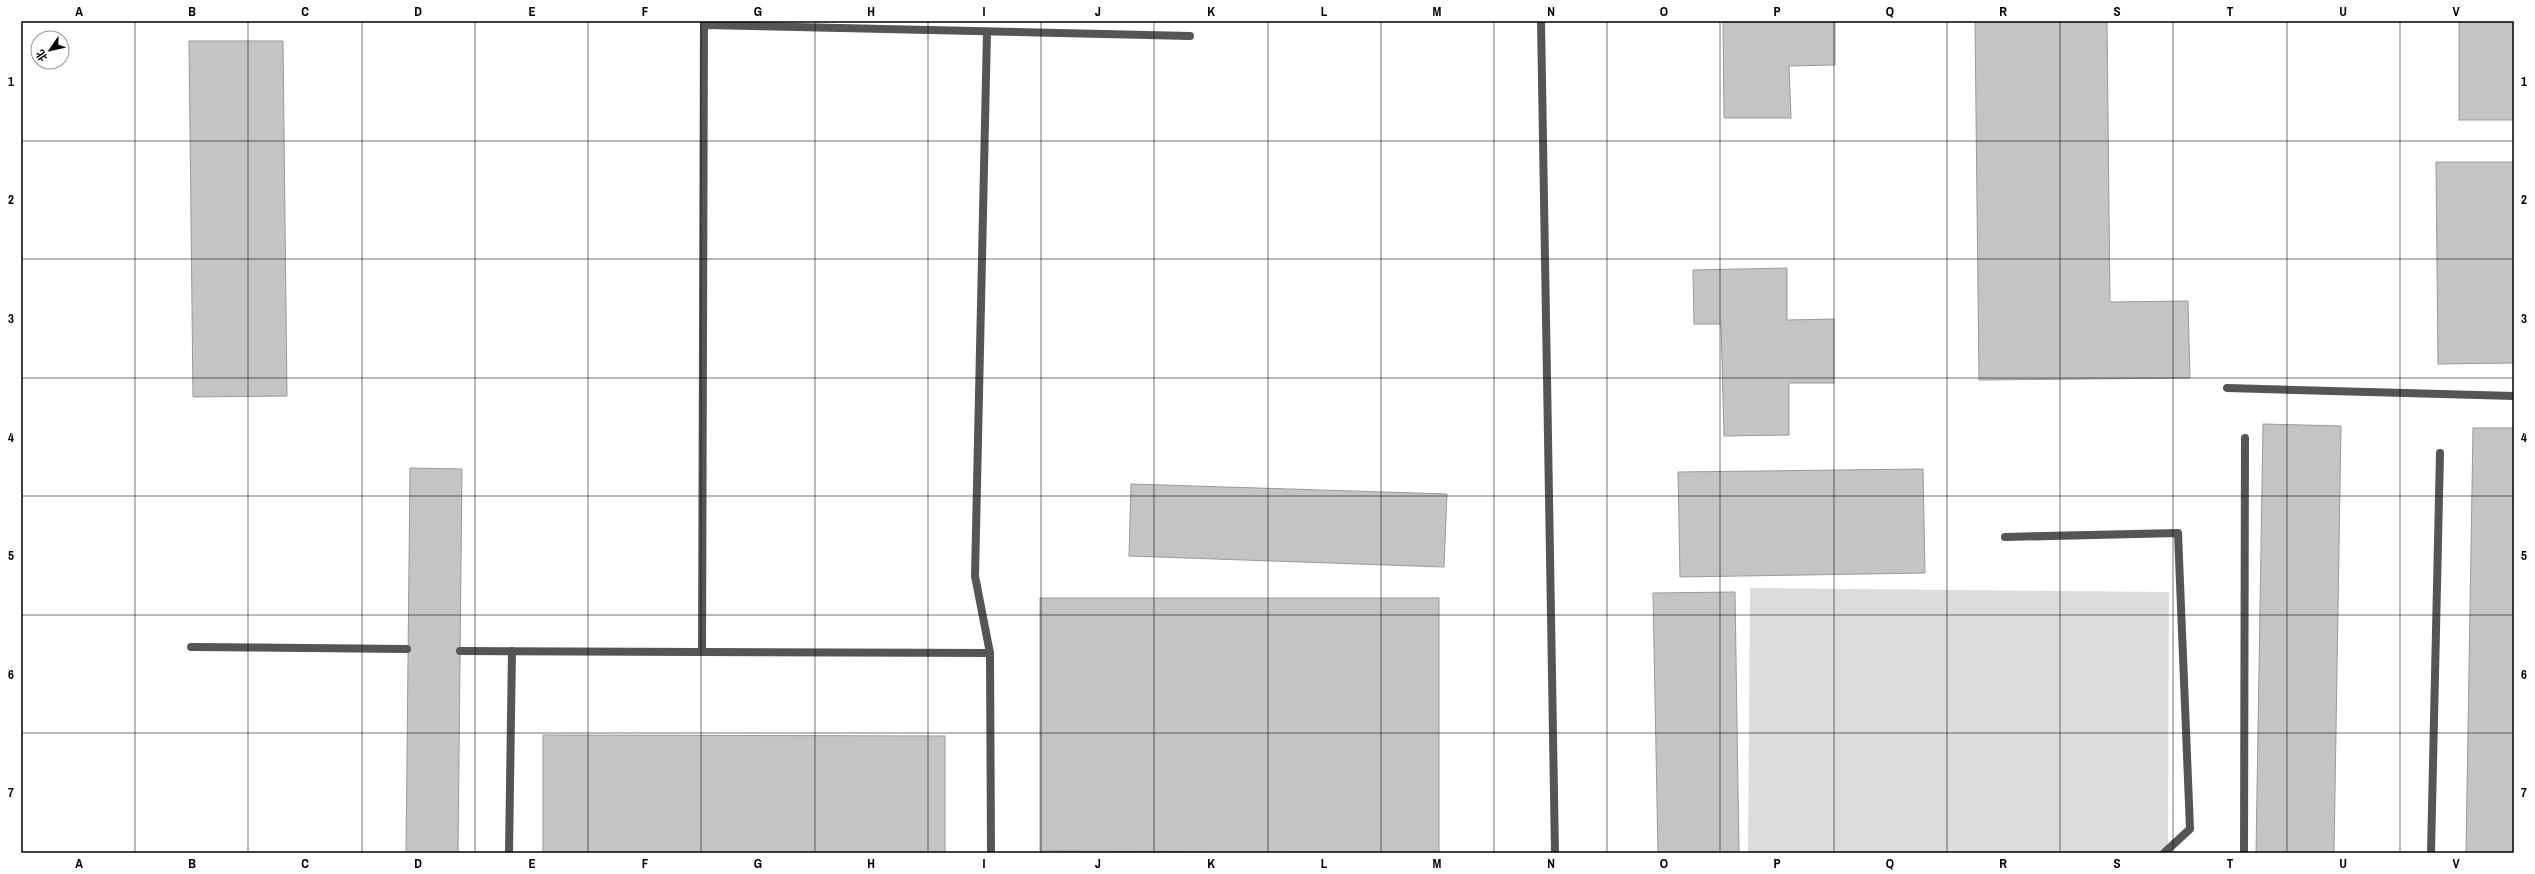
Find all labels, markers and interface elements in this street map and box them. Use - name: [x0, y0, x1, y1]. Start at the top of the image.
- text: A: [75, 3, 83, 20]
- text: B: [188, 3, 196, 20]
- text: C: [301, 3, 309, 20]
- text: D: [414, 3, 422, 20]
- text: E: [528, 3, 536, 20]
- text: F: [642, 3, 649, 20]
- text: G: [754, 3, 762, 20]
- text: H: [867, 3, 875, 20]
- text: I: [983, 3, 986, 20]
- text: J: [1095, 3, 1101, 20]
- text: K: [1207, 3, 1215, 20]
- text: L: [1321, 3, 1328, 20]
- text: M: [1433, 3, 1442, 20]
- text: N: [1547, 3, 1555, 20]
- text: O: [1660, 3, 1668, 20]
- text: P: [1773, 3, 1781, 20]
- text: Q: [1886, 3, 1894, 20]
- text: R: [1999, 3, 2007, 20]
- text: S: [2113, 3, 2121, 20]
- text: T: [2227, 3, 2234, 20]
- text: U: [2339, 3, 2347, 20]
- text: V: [2452, 3, 2460, 20]
- north arrow: [30, 30, 70, 70]
- text: 北: [33, 47, 51, 64]
- text: 1: [8, 73, 14, 90]
- text: 1: [2521, 73, 2527, 90]
- text: 2: [8, 191, 14, 208]
- text: 2: [2521, 191, 2527, 208]
- text: 3: [8, 310, 14, 327]
- text: 3: [2521, 310, 2527, 327]
- text: 4: [8, 429, 14, 446]
- text: 4: [2521, 429, 2527, 446]
- text: 5: [8, 547, 14, 564]
- text: 5: [2521, 547, 2527, 564]
- text: 6: [8, 666, 14, 683]
- text: 6: [2521, 666, 2527, 683]
- text: 7: [8, 784, 14, 801]
- text: 7: [2521, 784, 2527, 801]
- text: A: [75, 855, 83, 872]
- text: B: [188, 855, 196, 872]
- text: C: [301, 855, 309, 872]
- text: D: [414, 855, 422, 872]
- text: E: [528, 855, 536, 872]
- text: F: [642, 855, 649, 872]
- text: G: [754, 855, 762, 872]
- text: H: [867, 855, 875, 872]
- text: I: [983, 855, 986, 872]
- text: J: [1095, 855, 1101, 872]
- text: K: [1207, 855, 1215, 872]
- text: L: [1321, 855, 1328, 872]
- text: M: [1433, 855, 1442, 872]
- text: N: [1547, 855, 1555, 872]
- text: O: [1660, 855, 1668, 872]
- text: P: [1773, 855, 1781, 872]
- text: Q: [1886, 855, 1894, 872]
- text: R: [1999, 855, 2007, 872]
- text: S: [2113, 855, 2121, 872]
- text: T: [2227, 855, 2234, 872]
- text: U: [2339, 855, 2347, 872]
- text: V: [2452, 855, 2460, 872]

